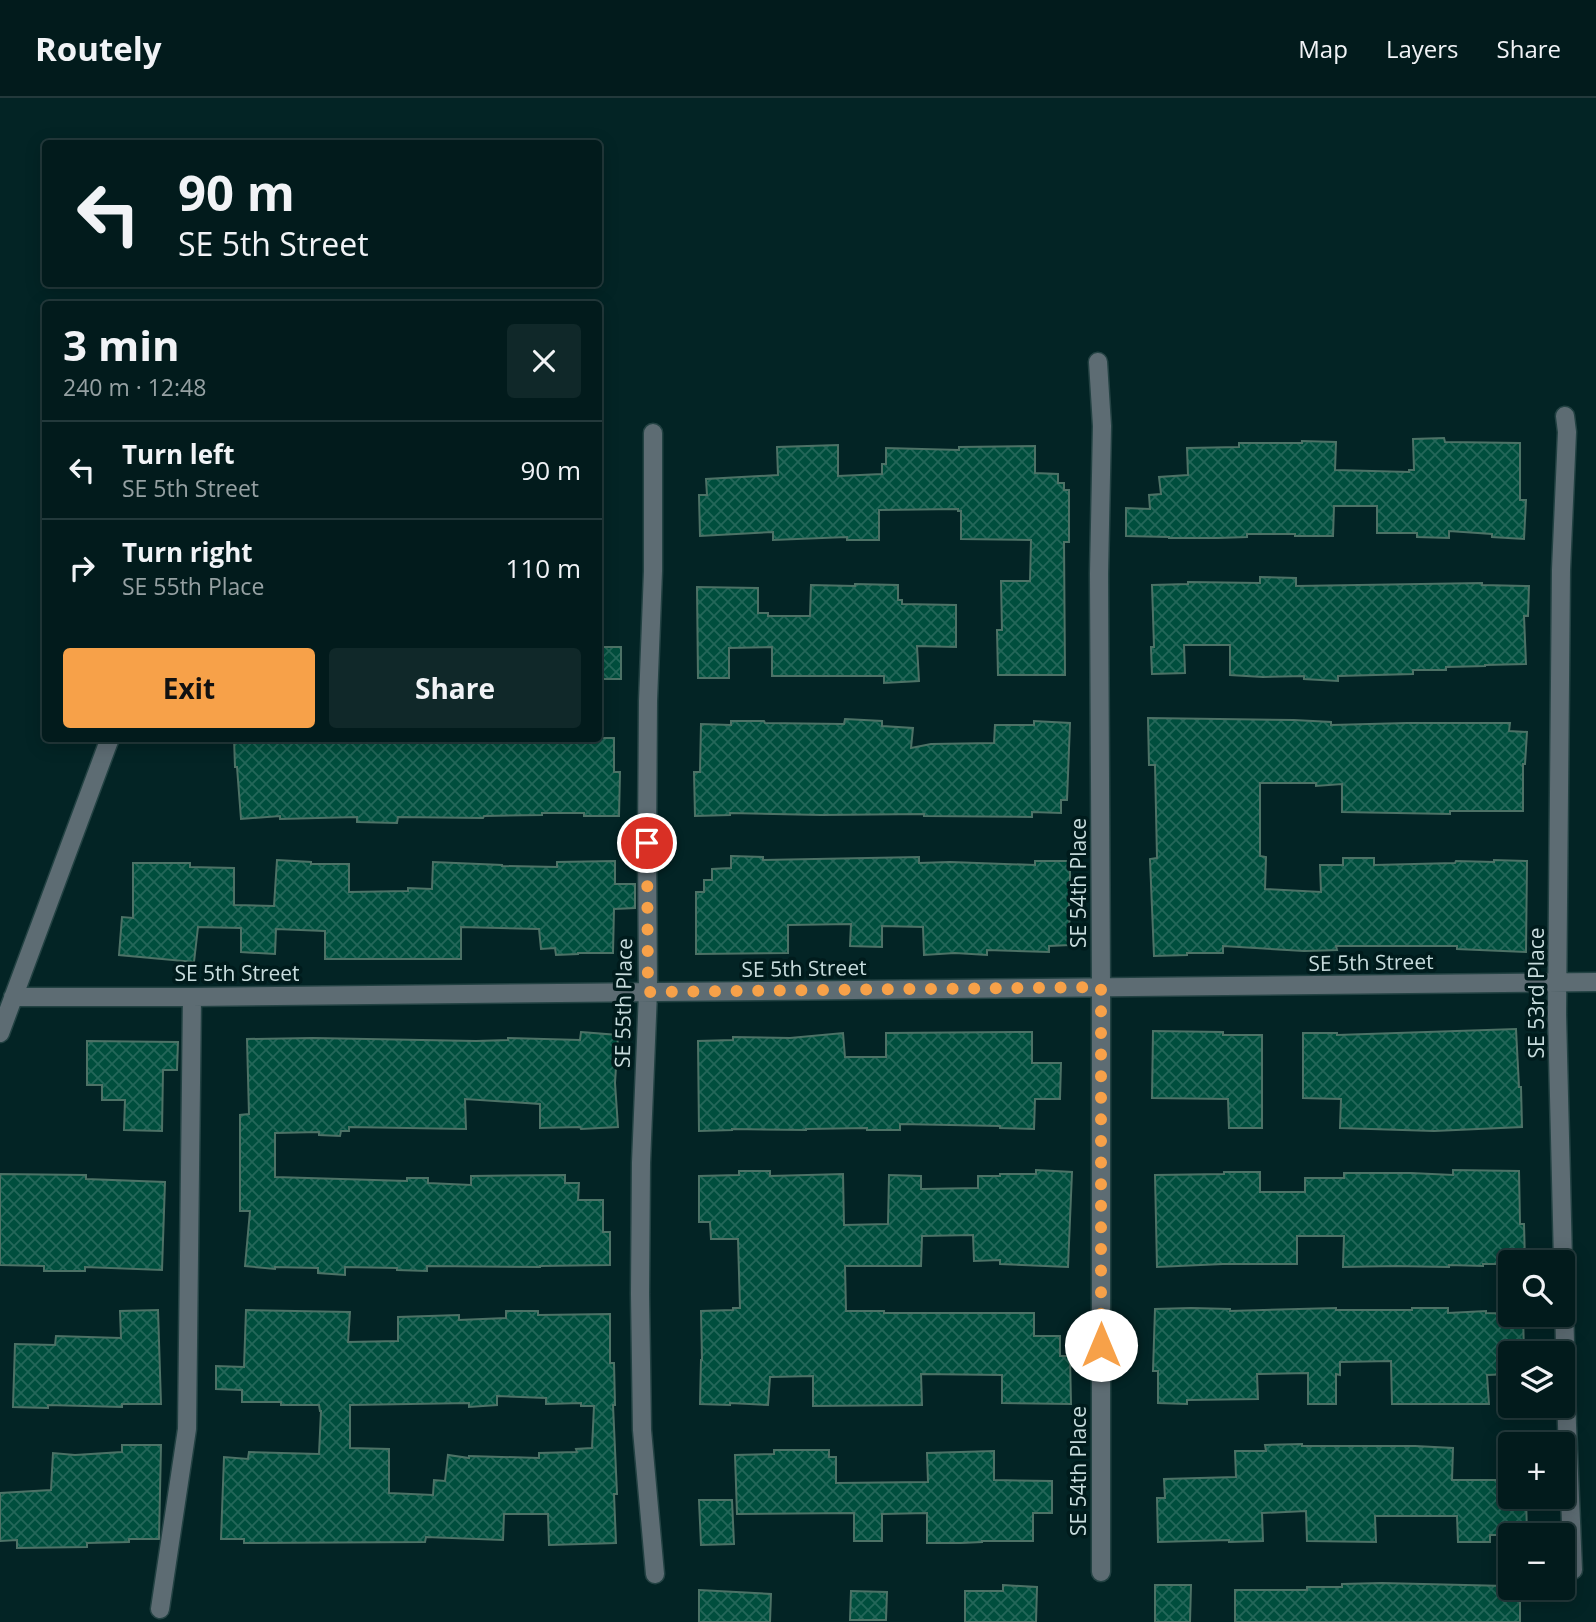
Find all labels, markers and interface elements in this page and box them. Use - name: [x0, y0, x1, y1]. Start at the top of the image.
- text: Routely: [35, 26, 162, 71]
- text: Map: [1298, 32, 1348, 65]
- text: Layers: [1386, 32, 1459, 65]
- text: Share: [1497, 32, 1561, 65]
- text: 90 m: [178, 159, 295, 225]
- icon: left: [63, 168, 154, 259]
- text: SE 5th Street: [178, 222, 369, 265]
- text: 3 min: [63, 316, 180, 373]
- button: close: [507, 324, 581, 398]
- text: 240 m · 12:48: [63, 371, 206, 403]
- text: Turn left: [122, 436, 234, 472]
- icon: left: [63, 451, 101, 489]
- text: 90 m: [520, 452, 581, 488]
- text: SE 5th Street: [122, 472, 259, 504]
- text: Turn right: [122, 534, 253, 570]
- icon: right: [63, 549, 101, 587]
- text: 110 m: [506, 550, 581, 586]
- text: SE 55th Place: [122, 570, 264, 602]
- button: Exit: [63, 648, 315, 728]
- button: Share: [329, 648, 581, 728]
- pin: [617, 813, 677, 873]
- street label: SE 54th Place: [1064, 818, 1092, 948]
- icon: arrive: [628, 824, 666, 862]
- street label: SE 53rd Place: [1522, 928, 1550, 1059]
- street label: SE 55th Place: [608, 938, 638, 1068]
- street label: SE 5th Street: [1308, 947, 1434, 977]
- street label: SE 5th Street: [741, 953, 867, 983]
- street label: SE 5th Street: [174, 959, 300, 987]
- map controls: [1498, 1250, 1575, 1600]
- button: search: [1498, 1250, 1575, 1327]
- position arrow: [1064, 1308, 1138, 1382]
- button: layers: [1498, 1341, 1575, 1418]
- street label: SE 54th Place: [1064, 1406, 1092, 1536]
- button: +: [1498, 1432, 1575, 1509]
- button: −: [1498, 1523, 1575, 1600]

